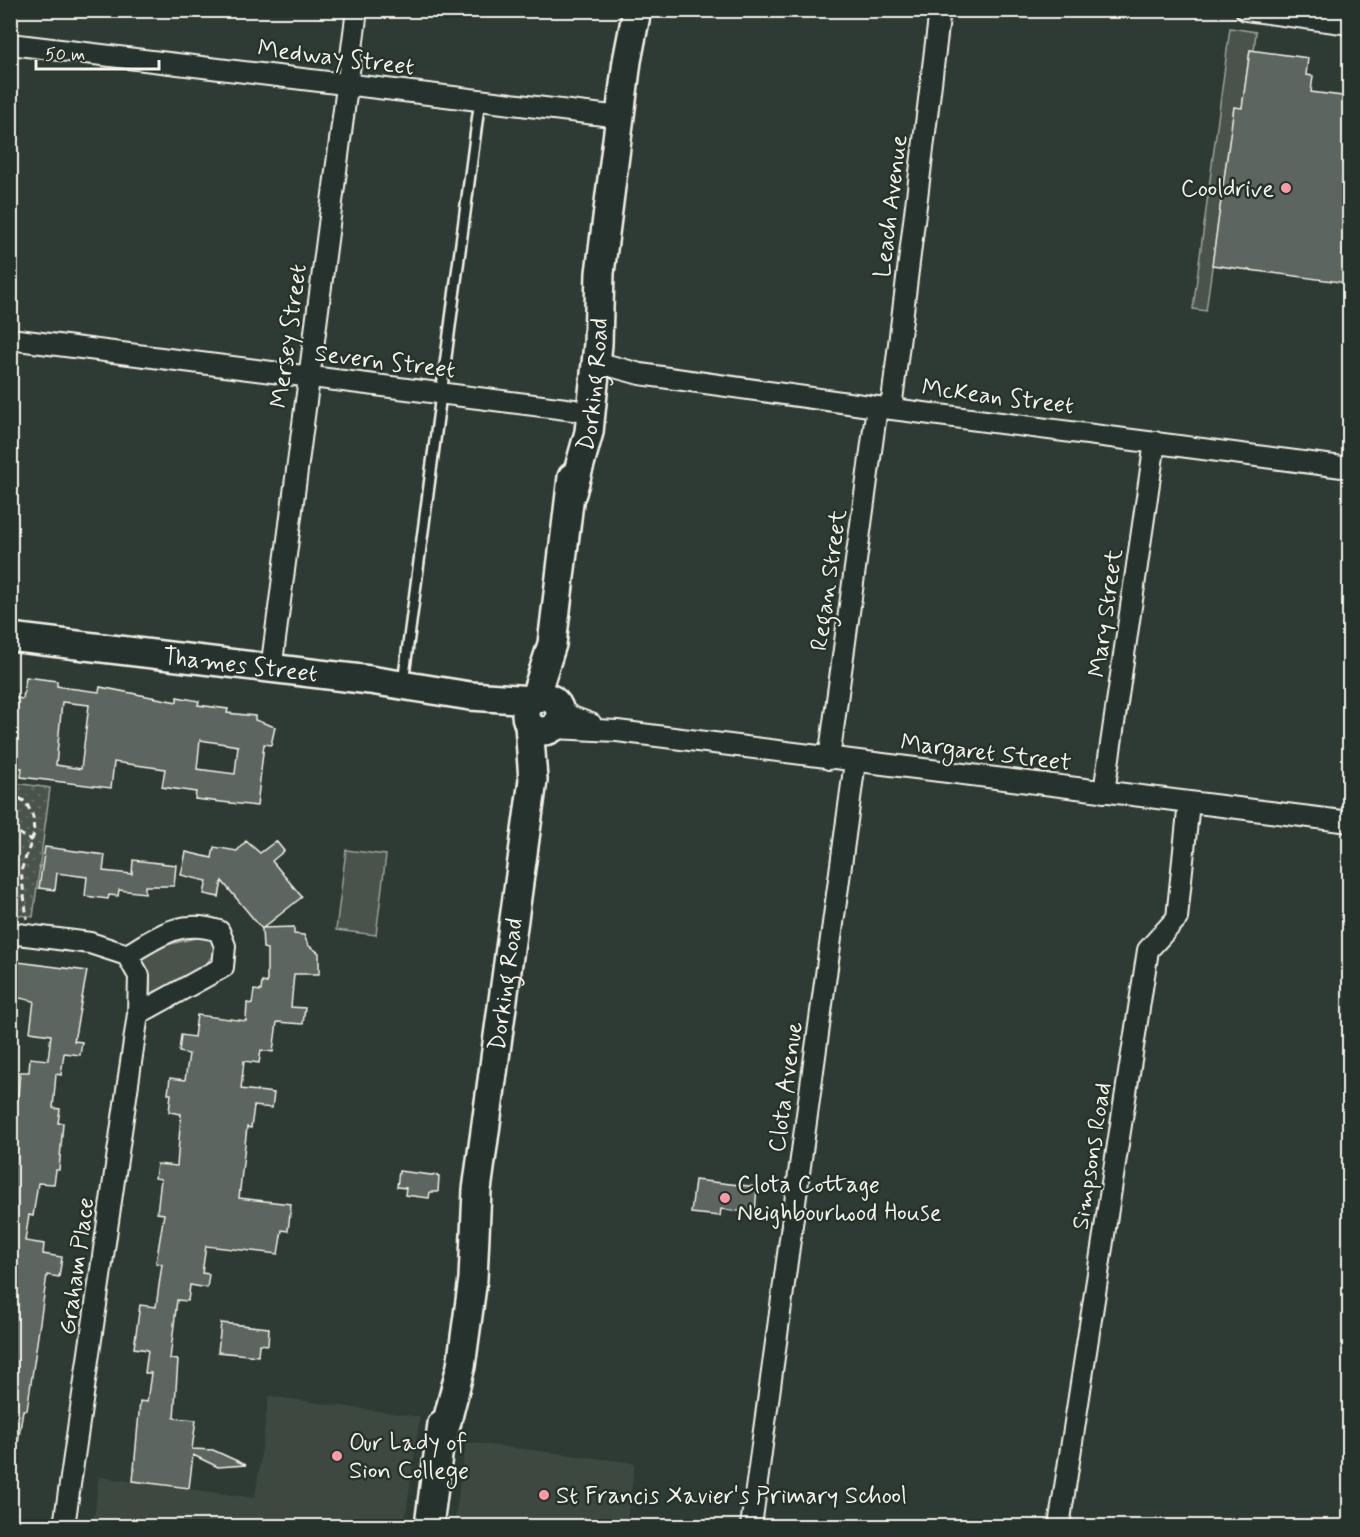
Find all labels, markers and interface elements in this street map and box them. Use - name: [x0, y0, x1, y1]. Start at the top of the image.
- scale bar: [36, 33, 159, 71]
- street label: Medway Street: [256, 33, 416, 84]
- text: 50 m: [45, 43, 85, 67]
- street label: Leach Avenue: [867, 133, 916, 279]
- place label: Cooldrive: [1181, 174, 1274, 205]
- marker: Cooldrive: [1279, 181, 1293, 195]
- street label: Mersey Street: [264, 262, 315, 410]
- street label: Dorking Road: [570, 318, 616, 455]
- street label: Severn Street: [313, 338, 457, 387]
- street label: McKean Street: [920, 373, 1076, 422]
- street label: Regan Street: [804, 507, 858, 653]
- street label: Mary Street: [1082, 547, 1131, 680]
- street label: Thames Street: [161, 641, 319, 691]
- street label: Margaret Street: [898, 728, 1073, 781]
- street label: Dorking Road: [482, 916, 531, 1053]
- street label: Clota Avenue: [762, 1020, 811, 1155]
- street label: Simpsons Road: [1066, 1080, 1119, 1232]
- place label: Clota Cottage Neighbourhood House: [737, 1170, 942, 1229]
- marker: Clota Cottage Neighbourhood House: [718, 1191, 732, 1205]
- street label: Graham Place: [52, 1195, 102, 1337]
- place label: Our Lady of Sion College: [349, 1428, 469, 1489]
- marker: Our Lady of Sion College: [330, 1449, 344, 1463]
- place label: St Francis Xavier's Primary School: [556, 1481, 907, 1512]
- marker: St Francis Xavier's Primary School: [537, 1488, 551, 1502]

